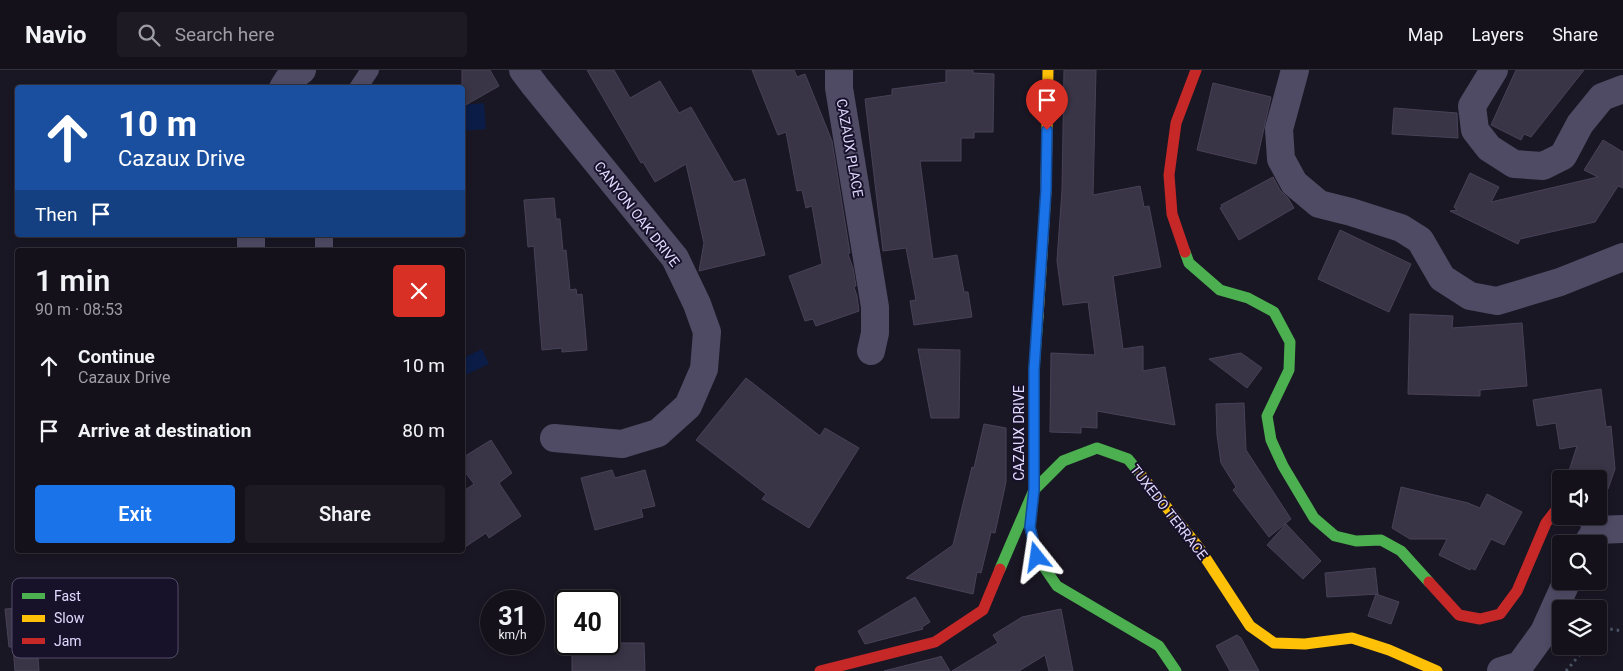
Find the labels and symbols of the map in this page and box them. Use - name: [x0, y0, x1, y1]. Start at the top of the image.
- pin: [1026, 79, 1068, 130]
- street label: CAZAUX PLACE: [833, 98, 867, 199]
- street label: CANYON OAK DRIVE: [591, 158, 683, 270]
- street label: CAZAUX DRIVE: [1011, 385, 1027, 481]
- street label: TUXEDO TERRACE: [1127, 461, 1211, 563]
- position arrow: [1010, 530, 1062, 582]
- legend: [12, 578, 178, 658]
- text: Fast: [54, 588, 81, 604]
- speed limit sign: 40: [555, 590, 620, 655]
- text: Slow: [54, 610, 85, 626]
- text: Jam: [54, 633, 82, 649]

